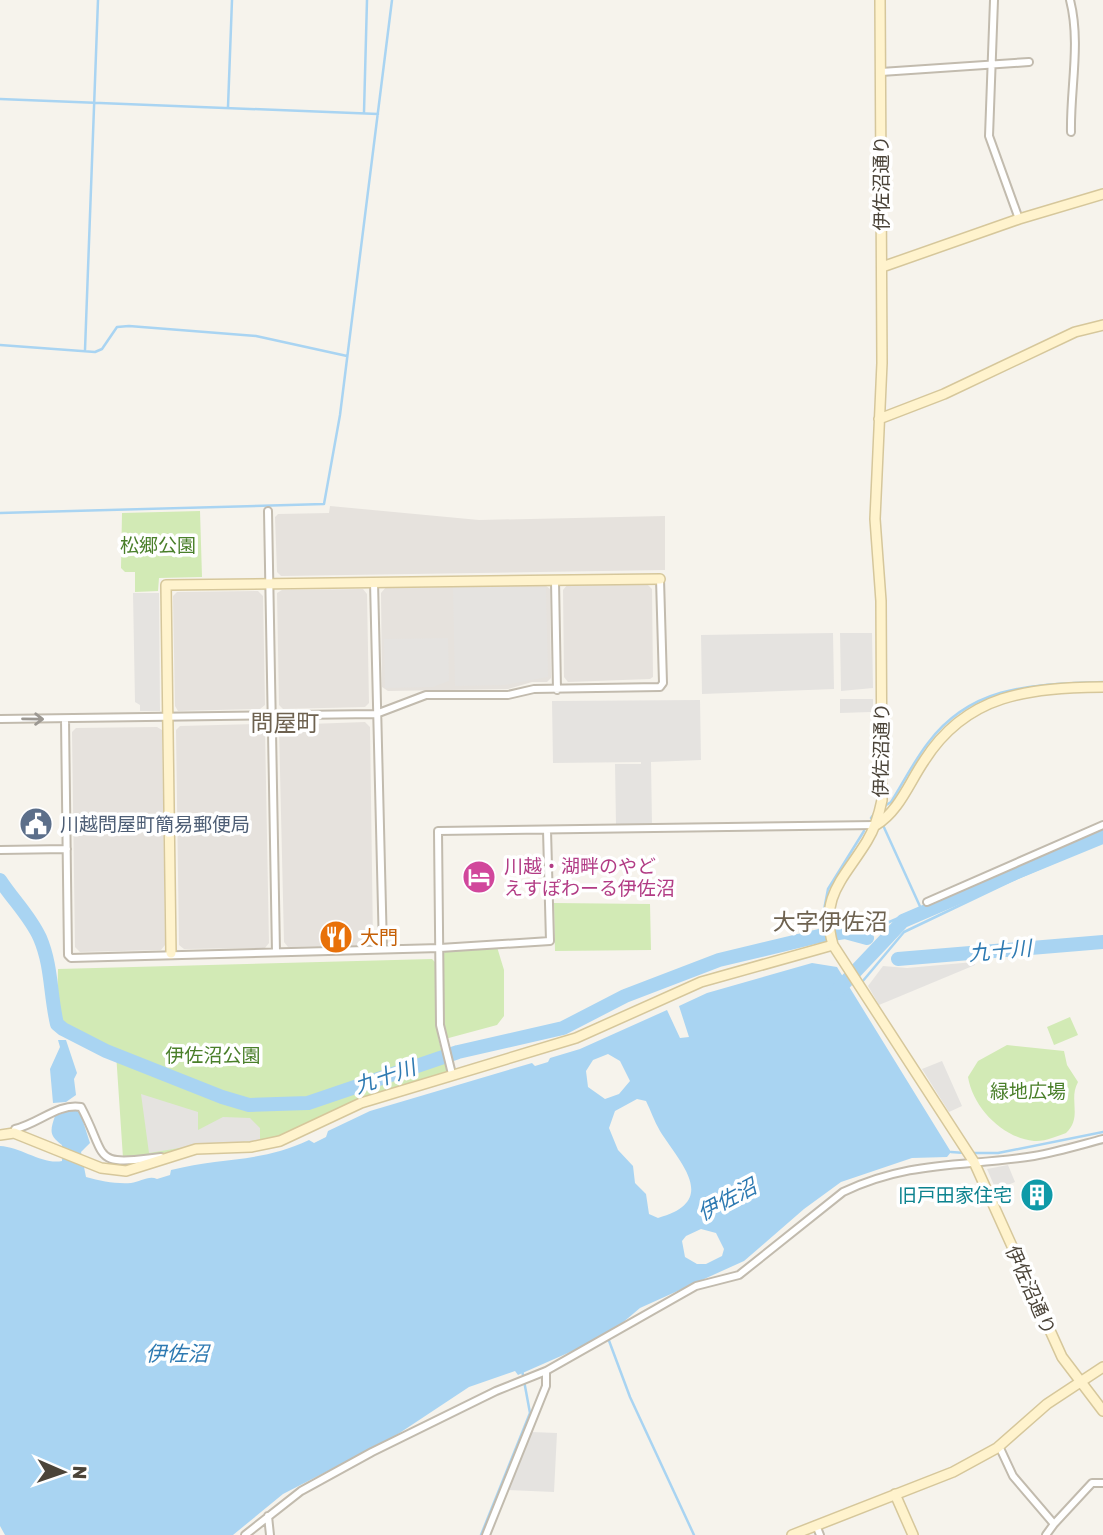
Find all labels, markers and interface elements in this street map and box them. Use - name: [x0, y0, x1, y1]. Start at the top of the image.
- street label: 伊佐沼通り: [870, 135, 893, 231]
- park label: 松郷公園: [120, 534, 196, 557]
- street label: 伊佐沼通り: [869, 702, 894, 798]
- district label: 問屋町: [251, 709, 320, 737]
- one-way arrow: [21, 712, 44, 726]
- public building icon: 川越問屋町簡易郵便局: [17, 805, 55, 843]
- place label: 川越問屋町簡易郵便局: [60, 813, 250, 836]
- place label: 川越・湖畔のやど えすぽわーる伊佐沼: [504, 855, 675, 900]
- hotel icon: 川越・湖畔のやど えすぽわーる伊佐沼: [460, 858, 498, 896]
- district label: 大字伊佐沼: [773, 908, 888, 936]
- restaurant icon: 大門: [317, 918, 355, 956]
- place label: 大門: [360, 926, 398, 949]
- water label: 九十川: [967, 935, 1034, 966]
- park label: 伊佐沼公園: [165, 1044, 261, 1067]
- water label: 九十川: [351, 1054, 421, 1099]
- park label: 緑地広場: [990, 1080, 1066, 1103]
- water label: 伊佐沼: [693, 1172, 763, 1225]
- building icon: 旧戸田家住宅: [1018, 1176, 1056, 1214]
- place label: 旧戸田家住宅: [898, 1184, 1012, 1207]
- street label: 伊佐沼通り: [1001, 1242, 1060, 1338]
- water label: 伊佐沼: [146, 1341, 211, 1366]
- north arrow: [28, 1437, 98, 1507]
- text: N: [68, 1465, 91, 1480]

